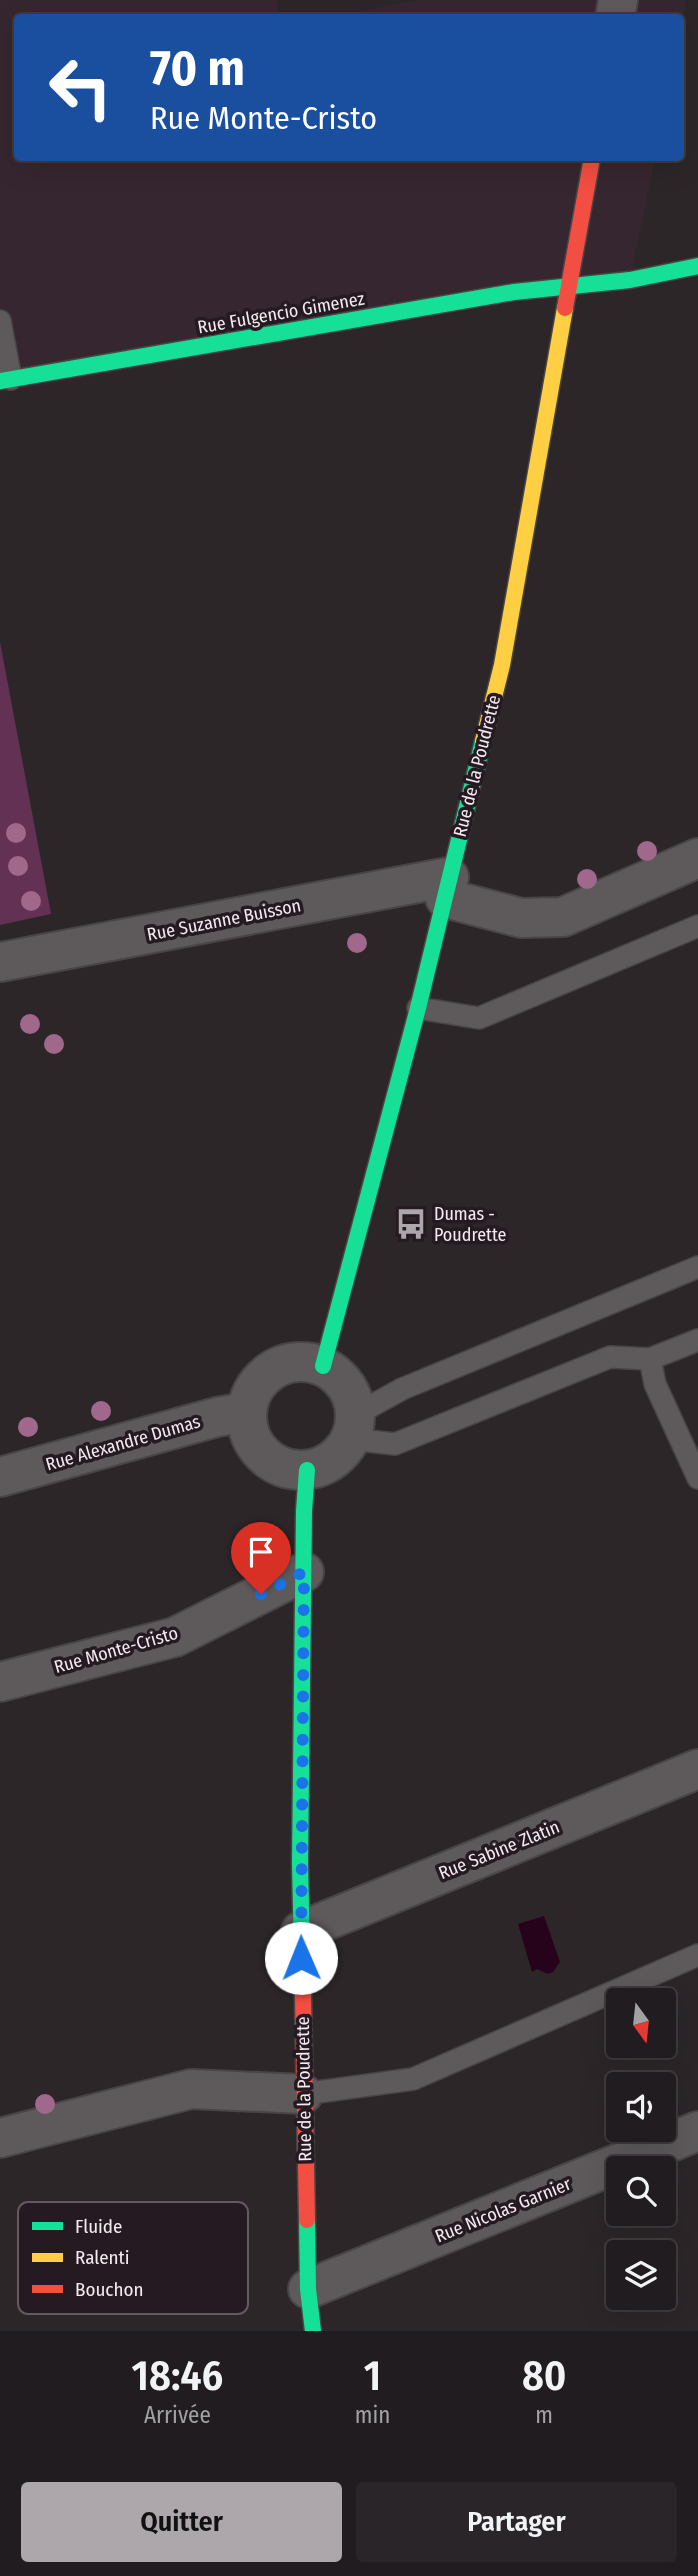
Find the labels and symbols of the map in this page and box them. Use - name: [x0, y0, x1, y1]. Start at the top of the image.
- street label: Rue Fulgencio Gimenez: [196, 287, 366, 339]
- street label: Rue de la Poudrette: [449, 693, 505, 839]
- street label: Rue Suzanne Buisson: [145, 894, 303, 946]
- place label: Dumas - Poudrette: [434, 1203, 507, 1246]
- bus stop icon: Dumas - Poudrette: [394, 1207, 428, 1241]
- street label: Rue Alexandre Dumas: [43, 1410, 203, 1476]
- pin: [231, 1522, 291, 1594]
- street label: Rue Monte-Cristo: [52, 1622, 180, 1678]
- street label: Rue Sabine Zlatin: [435, 1816, 563, 1884]
- position arrow: [264, 1921, 338, 1995]
- north arrow: [606, 1988, 676, 2058]
- street label: Rue de la Poudrette: [292, 2016, 316, 2162]
- street label: Rue Nicolas Garnier: [432, 2172, 575, 2247]
- legend: [18, 2202, 248, 2314]
- text: Fluide: [75, 2215, 122, 2238]
- text: Ralenti: [75, 2246, 130, 2269]
- text: Bouchon: [75, 2278, 143, 2301]

